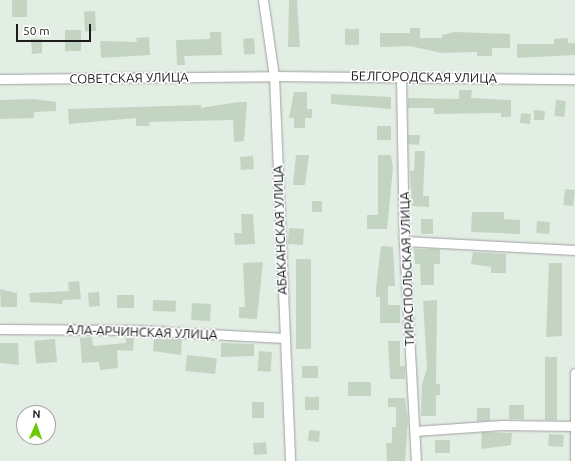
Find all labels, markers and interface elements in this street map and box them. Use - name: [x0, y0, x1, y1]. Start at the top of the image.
- scale bar: [18, 16, 93, 42]
- text: 50 m: [23, 24, 50, 37]
- street label: БЕЛГОРОДСКАЯ УЛИЦА: [351, 68, 497, 86]
- street label: СОВЕТСКАЯ УЛИЦА: [69, 69, 189, 87]
- street label: АБАКАНСКАЯ УЛИЦА: [270, 165, 290, 295]
- street label: ТИРАСПОЛЬСКАЯ УЛИЦА: [397, 191, 417, 347]
- street label: АЛА-АРЧИНСКАЯ УЛИЦА: [66, 322, 218, 342]
- north arrow: [16, 405, 56, 445]
- text: N: [32, 408, 41, 420]

